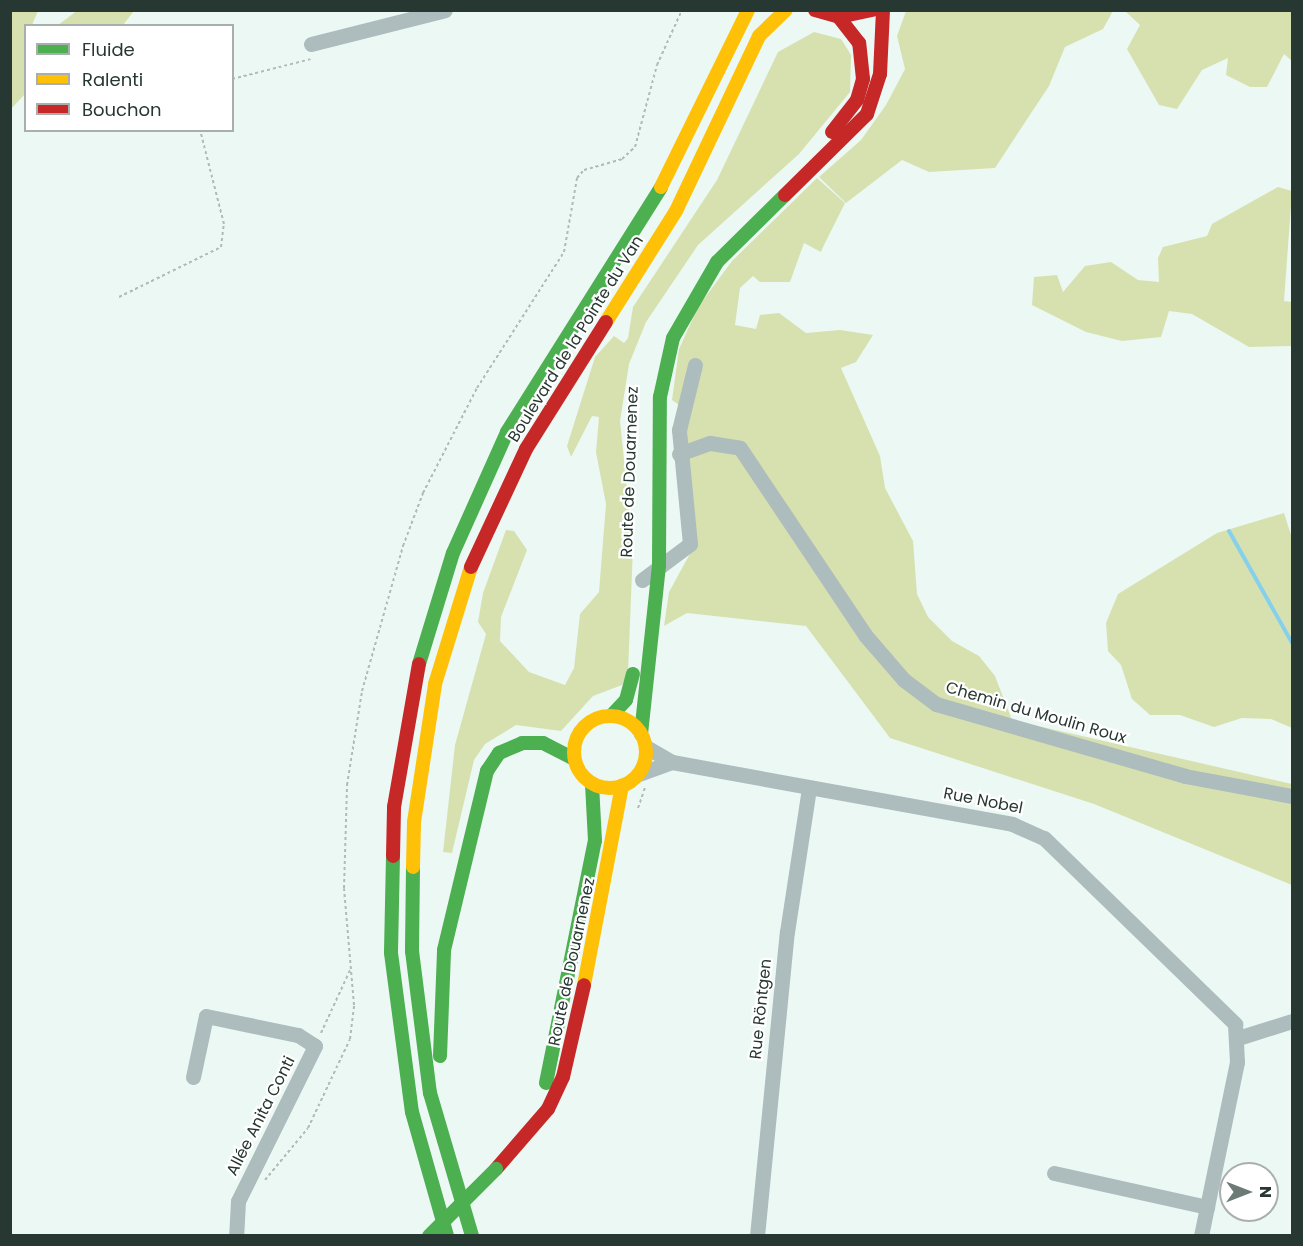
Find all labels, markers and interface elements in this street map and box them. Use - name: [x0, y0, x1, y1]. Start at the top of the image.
- legend: [24, 24, 234, 132]
- text: Fluide: [82, 37, 135, 62]
- text: Ralenti: [82, 67, 143, 92]
- text: Bouchon: [82, 97, 162, 122]
- street label: Boulevard de la Pointe du Van: [504, 232, 648, 446]
- street label: Route de Douarnenez: [617, 386, 643, 558]
- street label: Chemin du Moulin Roux: [943, 678, 1129, 748]
- street label: Rue Nobel: [942, 784, 1024, 818]
- street label: Route de Douarnenez: [545, 876, 599, 1048]
- street label: Rue Röntgen: [746, 958, 776, 1060]
- street label: Allée Anita Conti: [223, 1053, 299, 1179]
- north arrow: [1219, 1162, 1279, 1222]
- text: N: [1254, 1186, 1277, 1198]

